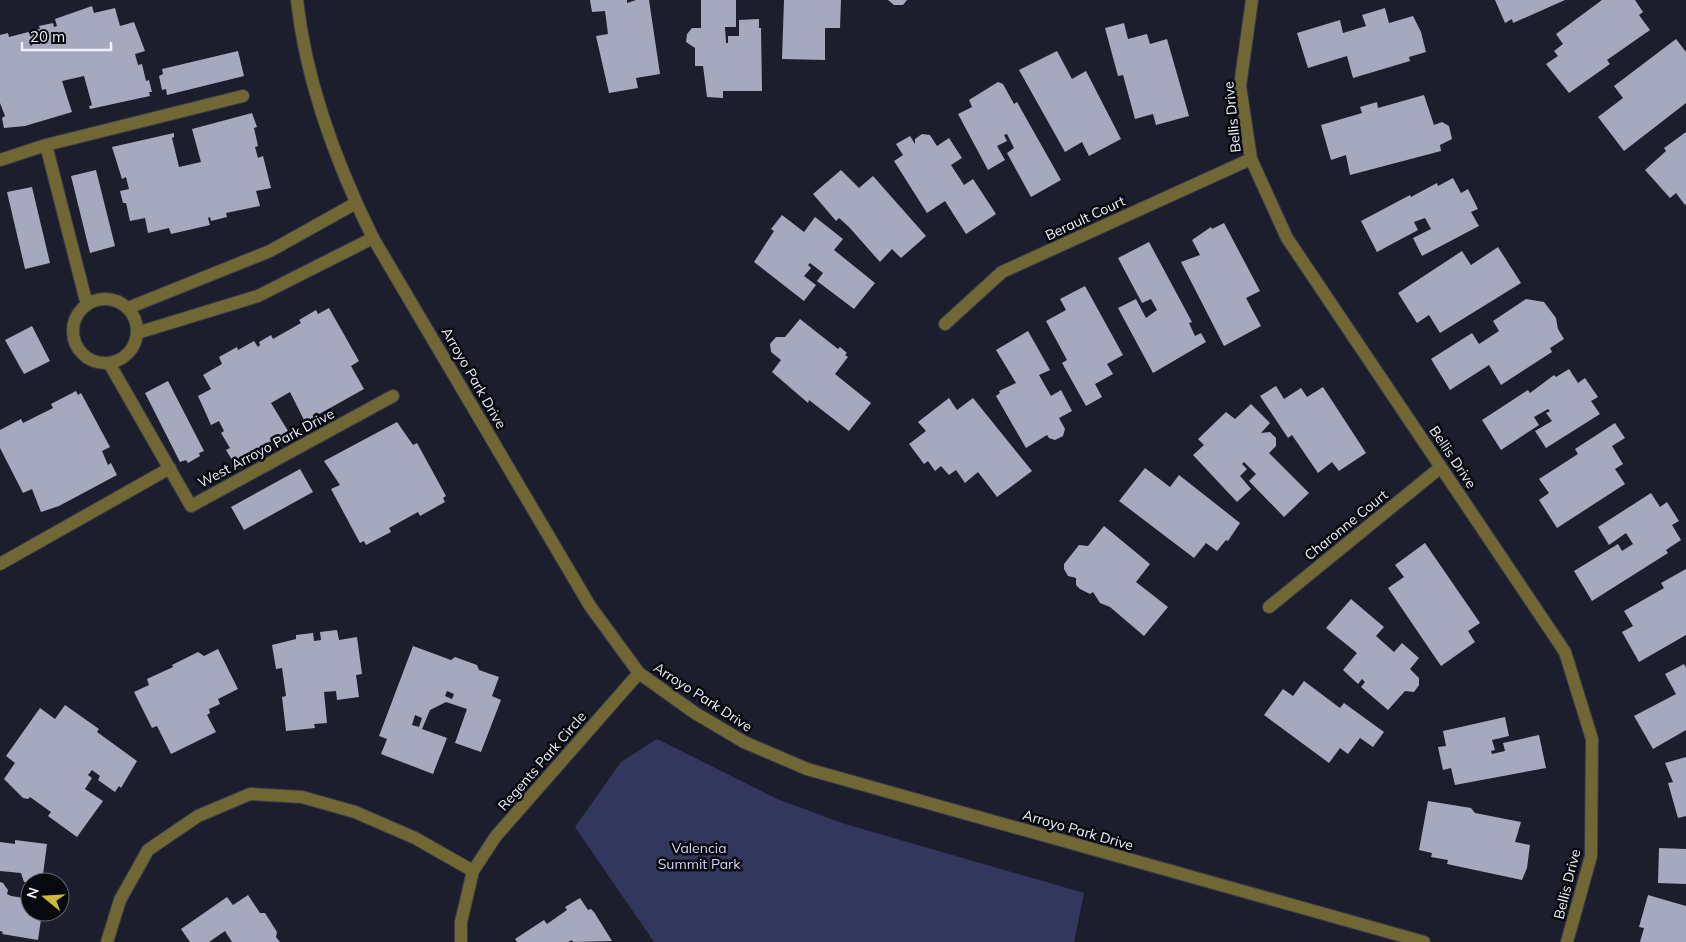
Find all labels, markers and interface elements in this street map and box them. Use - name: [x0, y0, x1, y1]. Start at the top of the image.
- scale bar: [22, 20, 111, 52]
- text: 20 m: [30, 27, 65, 46]
- street label: Bellis Drive: [1219, 80, 1245, 154]
- street label: Berault Court: [1042, 192, 1128, 244]
- street label: Arroyo Park Drive: [438, 324, 510, 432]
- street label: West Arroyo Park Drive: [195, 404, 337, 492]
- street label: Bellis Drive: [1426, 422, 1480, 492]
- street label: Charonne Court: [1301, 486, 1392, 564]
- street label: Arroyo Park Drive: [650, 658, 756, 736]
- street label: Regents Park Circle: [494, 708, 590, 814]
- street label: Arroyo Park Drive: [1021, 806, 1135, 854]
- park label: Valencia Summit Park: [658, 839, 741, 873]
- street label: Bellis Drive: [1550, 847, 1584, 921]
- north arrow: [20, 872, 70, 922]
- text: N: [22, 885, 43, 901]

